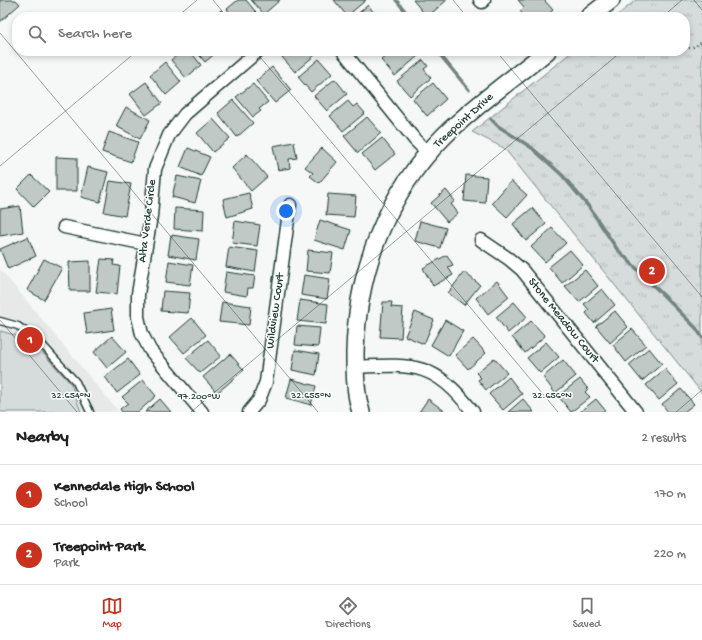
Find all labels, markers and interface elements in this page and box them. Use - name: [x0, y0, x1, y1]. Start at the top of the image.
- search box: [12, 12, 690, 56]
- icon: search: [26, 23, 48, 45]
- text: Search here: [58, 25, 132, 43]
- street label: Treepoint Drive: [430, 90, 497, 152]
- street label: Alta Verde Circle: [136, 178, 160, 263]
- your location: [276, 201, 296, 221]
- pin: 2: [639, 256, 665, 286]
- street label: Wildview Court: [264, 271, 288, 350]
- street label: Stone Meadow Court: [524, 276, 602, 367]
- pin: 1: [17, 325, 43, 355]
- text: 32.654°N: [50, 390, 91, 402]
- text: 32.655°N: [290, 390, 331, 402]
- text: 32.656°N: [531, 390, 572, 402]
- text: 97.200°W: [177, 391, 221, 403]
- text: Nearby: [16, 428, 69, 448]
- text: 2 results: [641, 431, 686, 446]
- text: Kennedale High School: [54, 478, 195, 496]
- text: 1: [26, 487, 32, 502]
- text: 170 m: [654, 487, 686, 502]
- text: School: [54, 496, 88, 511]
- text: Treepoint Park: [54, 538, 144, 556]
- text: 2: [26, 547, 32, 562]
- text: 220 m: [654, 547, 686, 562]
- text: Park: [54, 556, 79, 571]
- tab: Map: [101, 595, 123, 631]
- tab: Directions: [326, 595, 370, 631]
- tab: Saved: [573, 595, 601, 631]

